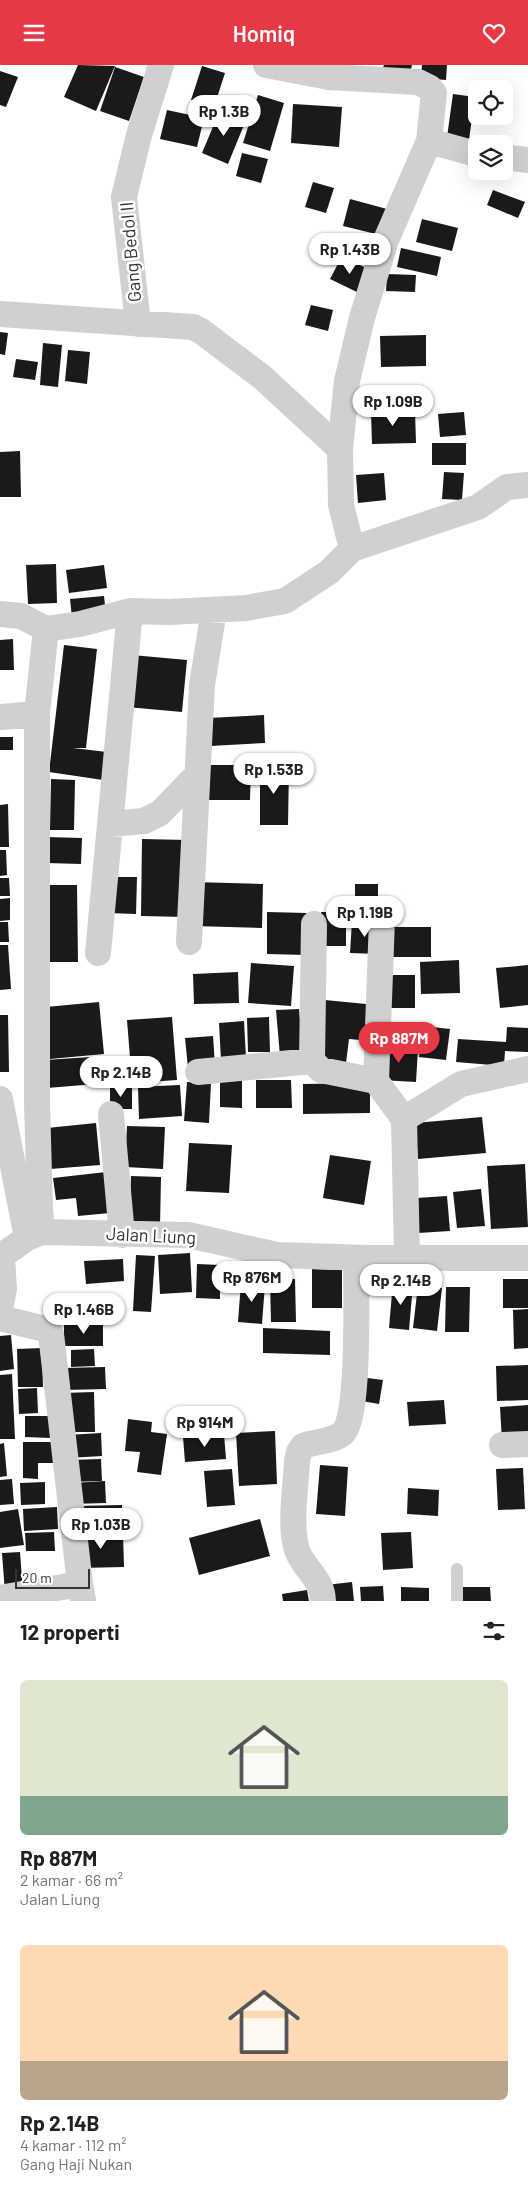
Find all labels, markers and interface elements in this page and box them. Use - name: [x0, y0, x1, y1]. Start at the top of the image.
- icon: menu: [20, 19, 48, 47]
- icon: heart: [480, 19, 508, 47]
- text: Homiq: [233, 20, 295, 46]
- map controls: [468, 80, 513, 180]
- button: locate: [468, 80, 513, 125]
- pin: Rp 1.3B: [178, 95, 270, 137]
- text: Rp 1.3B: [199, 101, 249, 120]
- button: layers: [468, 135, 513, 180]
- street label: Gang Bedol II: [115, 201, 145, 303]
- pin: Rp 1.43B: [298, 233, 402, 275]
- text: Rp 1.43B: [320, 239, 380, 258]
- pin: Rp 1.09B: [341, 385, 445, 427]
- text: Rp 1.09B: [363, 391, 423, 410]
- pin: Rp 1.53B: [222, 753, 326, 795]
- text: Rp 1.53B: [244, 759, 304, 778]
- pin: Rp 1.19B: [313, 895, 417, 938]
- text: Rp 1.19B: [337, 902, 393, 921]
- pin: Rp 887M: [353, 1021, 445, 1064]
- text: Rp 887M: [370, 1028, 428, 1047]
- pin: Rp 2.14B: [69, 1055, 173, 1098]
- text: Rp 2.14B: [91, 1062, 151, 1081]
- street label: Jalan Liung: [106, 1222, 197, 1248]
- pin: Rp 876M: [206, 1261, 298, 1303]
- pin: Rp 2.14B: [349, 1263, 453, 1306]
- text: Rp 876M: [223, 1267, 281, 1286]
- text: Rp 2.14B: [371, 1270, 431, 1289]
- pin: Rp 1.46B: [32, 1293, 136, 1335]
- text: Rp 1.46B: [54, 1299, 114, 1318]
- pin: Rp 914M: [159, 1405, 251, 1448]
- text: Rp 914M: [176, 1412, 234, 1431]
- pin: Rp 1.03B: [49, 1507, 153, 1550]
- text: Rp 1.03B: [71, 1514, 131, 1533]
- scale bar: [15, 1566, 90, 1589]
- text: 20 m: [22, 1569, 52, 1586]
- icon: filters: [480, 1617, 508, 1645]
- text: 12 properti: [20, 1619, 120, 1644]
- icon: home: [219, 1712, 309, 1802]
- text: Rp 887M: [20, 1845, 97, 1870]
- text: 2 kamar · 66 m²: [20, 1870, 123, 1889]
- text: Jalan Liung: [20, 1889, 100, 1908]
- icon: home: [219, 1977, 309, 2067]
- text: Rp 2.14B: [20, 2110, 100, 2135]
- text: 4 kamar · 112 m²: [20, 2135, 127, 2154]
- text: Gang Haji Nukan: [20, 2154, 132, 2173]

